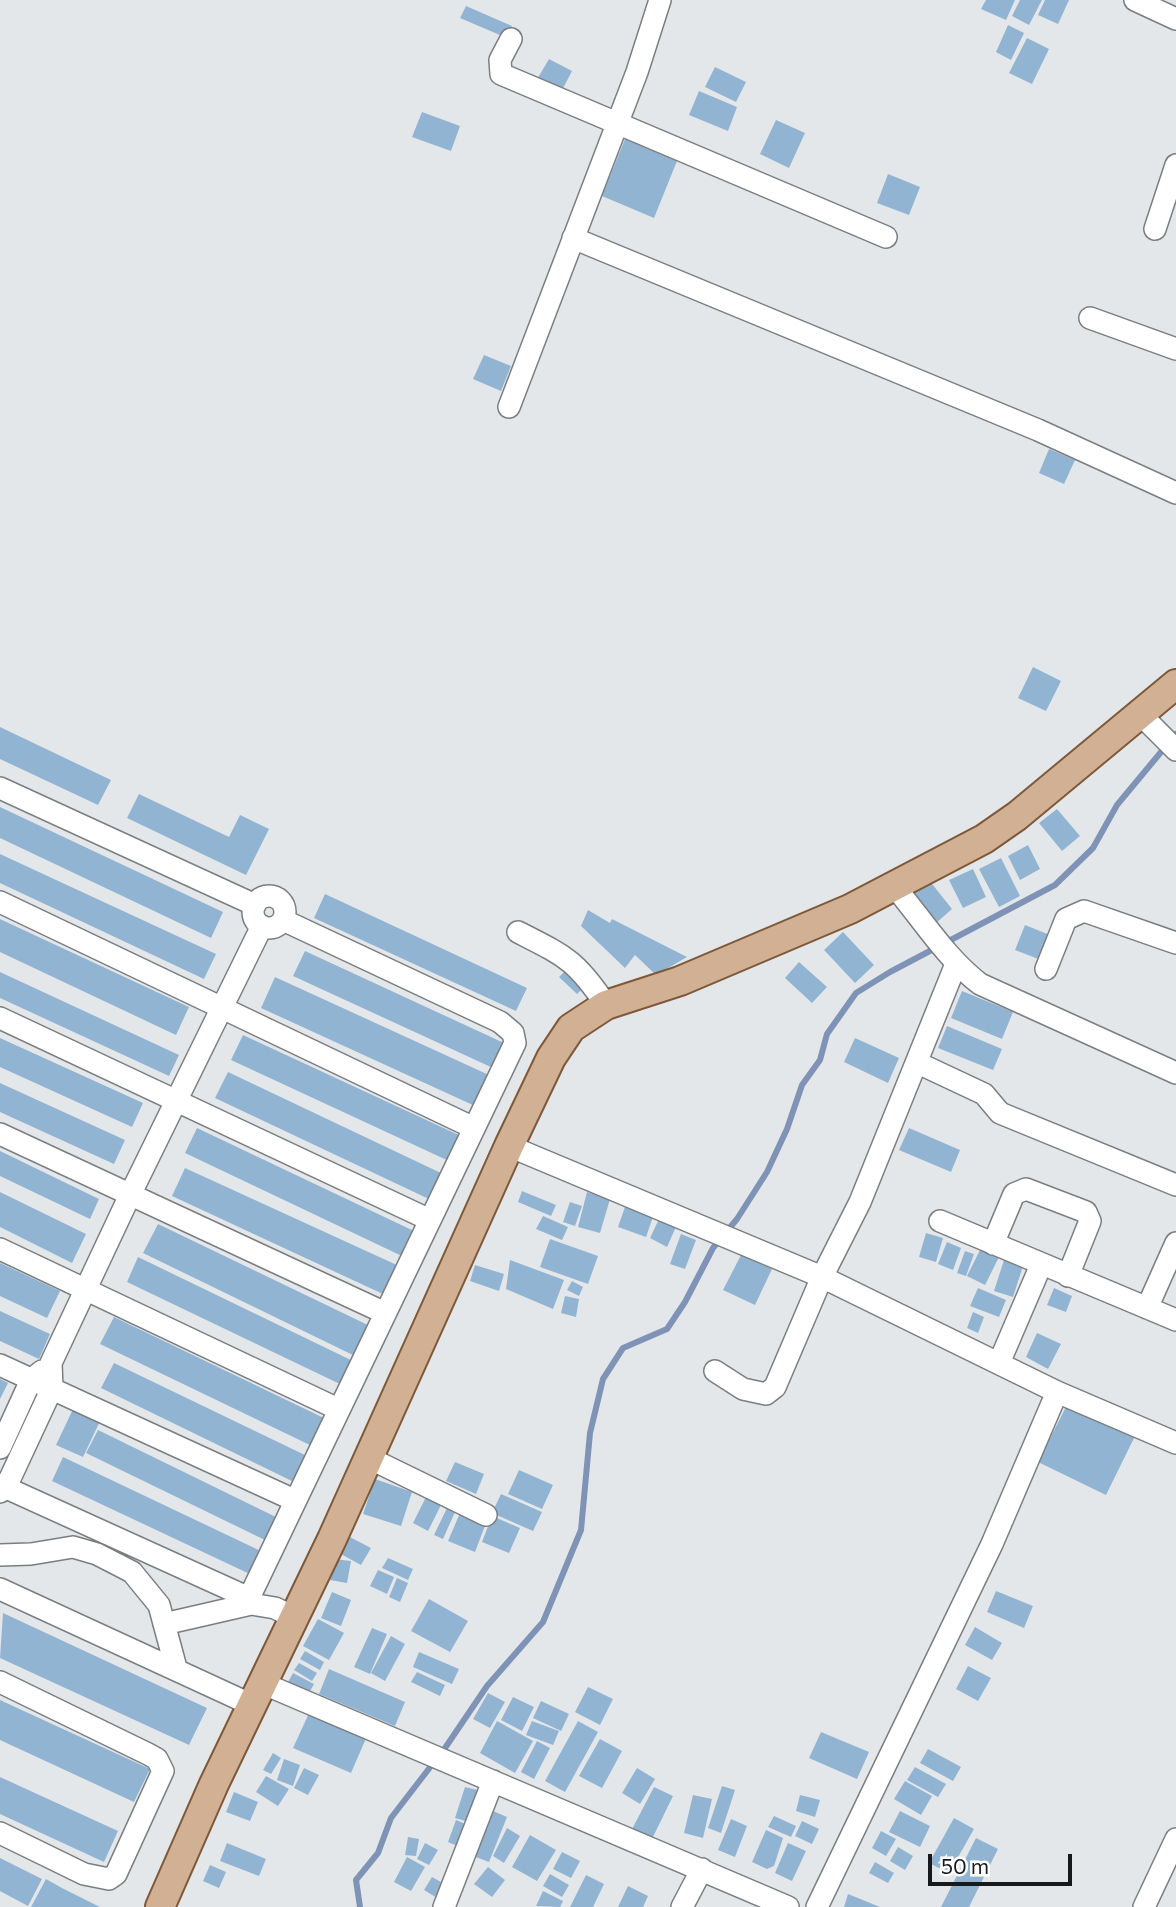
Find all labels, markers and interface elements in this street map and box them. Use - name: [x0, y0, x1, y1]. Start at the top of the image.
- scale bar: [931, 1840, 1074, 1884]
- text: 50 m: [941, 1853, 989, 1878]

